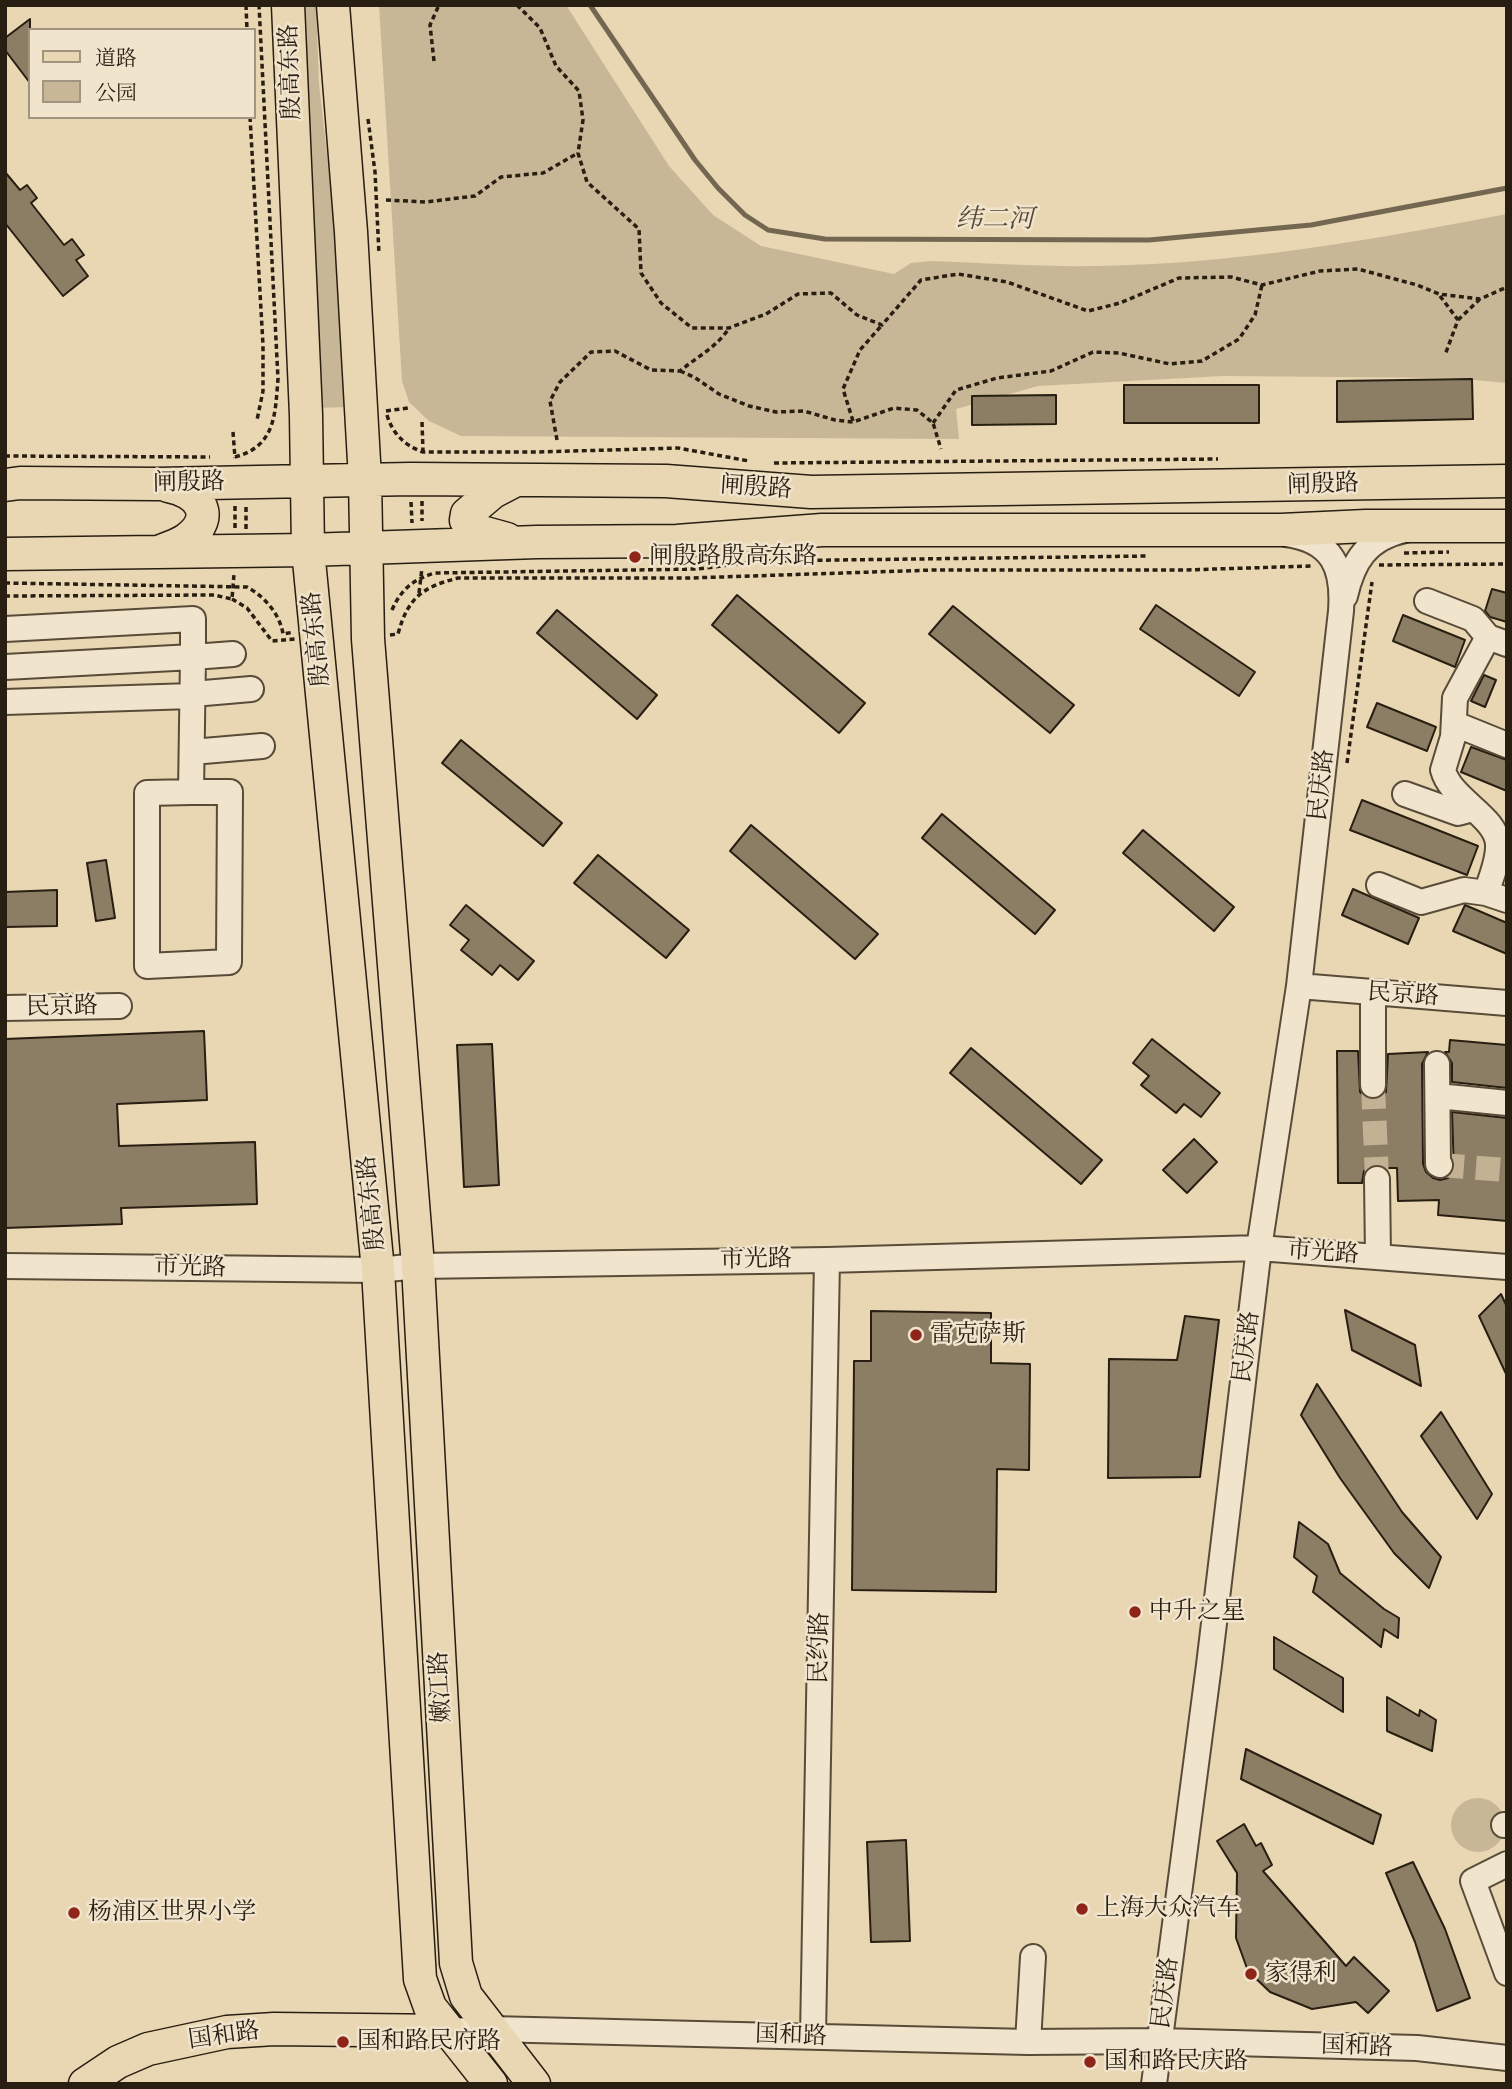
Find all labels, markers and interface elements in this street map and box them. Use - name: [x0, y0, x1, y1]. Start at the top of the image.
- street label: 殷高东路: [275, 24, 307, 120]
- legend: [28, 28, 256, 119]
- text: 道路: [95, 49, 137, 70]
- text: 公园: [95, 84, 137, 105]
- water label: 纬二河: [956, 204, 1034, 236]
- street label: 闸殷路: [153, 468, 225, 498]
- street label: 闸殷路: [1287, 469, 1359, 501]
- street label: 闸殷路: [719, 471, 793, 505]
- place label: 闸殷路殷高东路: [649, 543, 817, 571]
- marker: 闸殷路殷高东路: [627, 549, 643, 565]
- street label: 殷高东路: [298, 590, 336, 688]
- street label: 民庆路: [1304, 748, 1340, 822]
- street label: 民京路: [1366, 978, 1440, 1012]
- street label: 民京路: [26, 992, 98, 1022]
- street label: 殷高东路: [353, 1154, 391, 1252]
- street label: 市光路: [1286, 1236, 1360, 1270]
- street label: 市光路: [720, 1245, 792, 1275]
- street label: 市光路: [154, 1253, 226, 1283]
- street label: 民庆路: [1228, 1310, 1266, 1384]
- place label: 雷克萨斯: [930, 1321, 1026, 1349]
- marker: 雷克萨斯: [908, 1327, 924, 1343]
- place label: 中升之星: [1149, 1598, 1245, 1626]
- marker: 中升之星: [1127, 1604, 1143, 1620]
- street label: 民约路: [805, 1612, 835, 1684]
- street label: 嫩江路: [425, 1650, 457, 1724]
- place label: 上海大众汽车: [1096, 1895, 1240, 1923]
- place label: 杨浦区世界小学: [88, 1899, 256, 1927]
- marker: 上海大众汽车: [1074, 1901, 1090, 1917]
- marker: 杨浦区世界小学: [66, 1905, 82, 1921]
- street label: 民庆路: [1147, 1956, 1185, 2030]
- place label: 家得利: [1265, 1960, 1337, 1988]
- marker: 家得利: [1243, 1966, 1259, 1982]
- street label: 国和路: [186, 2017, 262, 2055]
- street label: 国和路: [755, 2020, 827, 2052]
- place label: 国和路民府路: [357, 2028, 501, 2056]
- street label: 国和路: [1321, 2031, 1393, 2063]
- marker: 国和路民府路: [335, 2034, 351, 2050]
- place label: 国和路民庆路: [1104, 2048, 1248, 2076]
- marker: 国和路民庆路: [1082, 2054, 1098, 2070]

